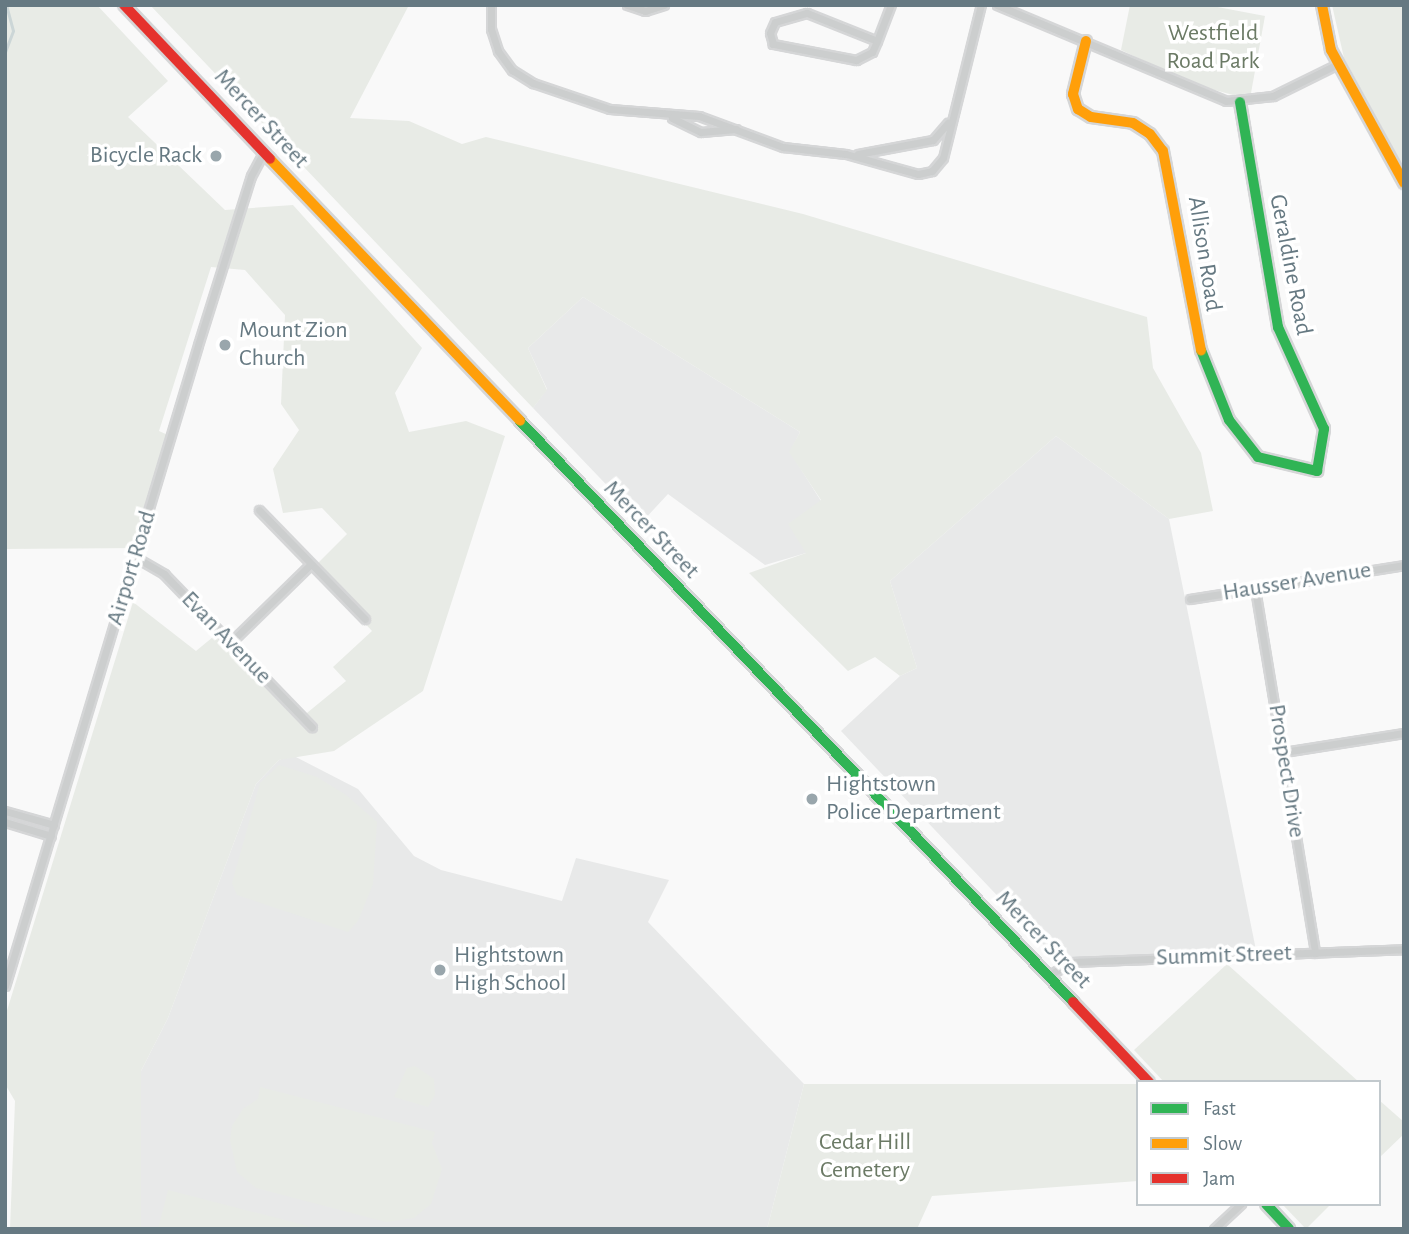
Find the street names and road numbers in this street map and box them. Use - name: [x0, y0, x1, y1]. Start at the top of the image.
- street label: Mercer Street: [208, 63, 314, 175]
- street label: Geraldine Road: [1262, 192, 1318, 338]
- street label: Allison Road: [1181, 194, 1227, 314]
- street label: Mercer Street: [597, 475, 705, 585]
- street label: Airport Road: [101, 507, 163, 629]
- street label: Hausser Avenue: [1221, 556, 1373, 608]
- street label: Evan Avenue: [175, 586, 277, 690]
- street label: Prospect Drive: [1261, 702, 1311, 840]
- street label: Mercer Street: [989, 885, 1097, 995]
- street label: Summit Street: [1156, 939, 1292, 973]

